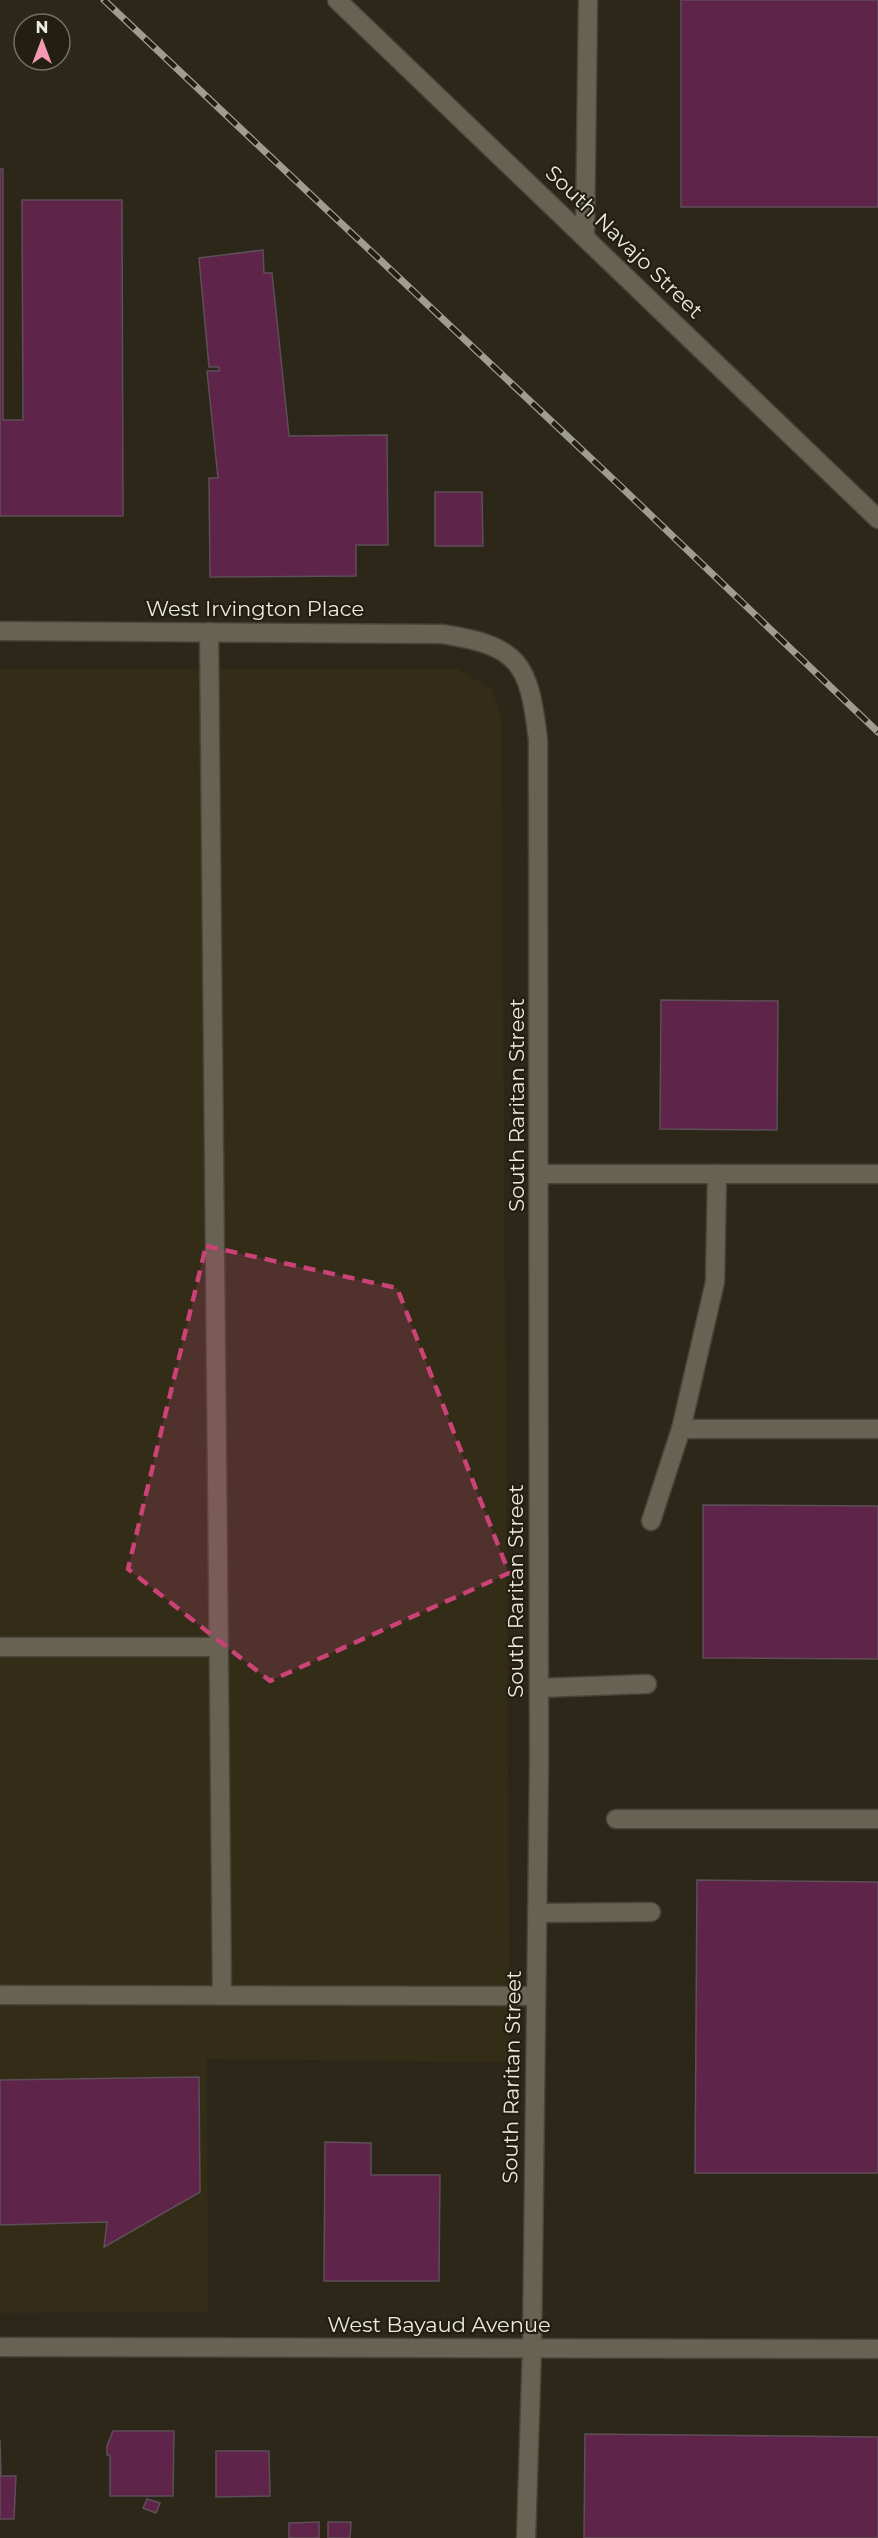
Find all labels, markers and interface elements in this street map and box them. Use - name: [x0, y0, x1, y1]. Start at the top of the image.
- north arrow: [12, 12, 72, 72]
- text: N: [36, 18, 48, 37]
- street label: South Navajo Street: [541, 160, 708, 323]
- street label: West Irvington Place: [146, 596, 364, 621]
- street label: South Raritan Street: [504, 998, 529, 1212]
- street label: South Raritan Street: [503, 1484, 528, 1698]
- street label: South Raritan Street: [497, 1970, 526, 2184]
- street label: West Bayaud Avenue: [327, 2312, 551, 2337]

